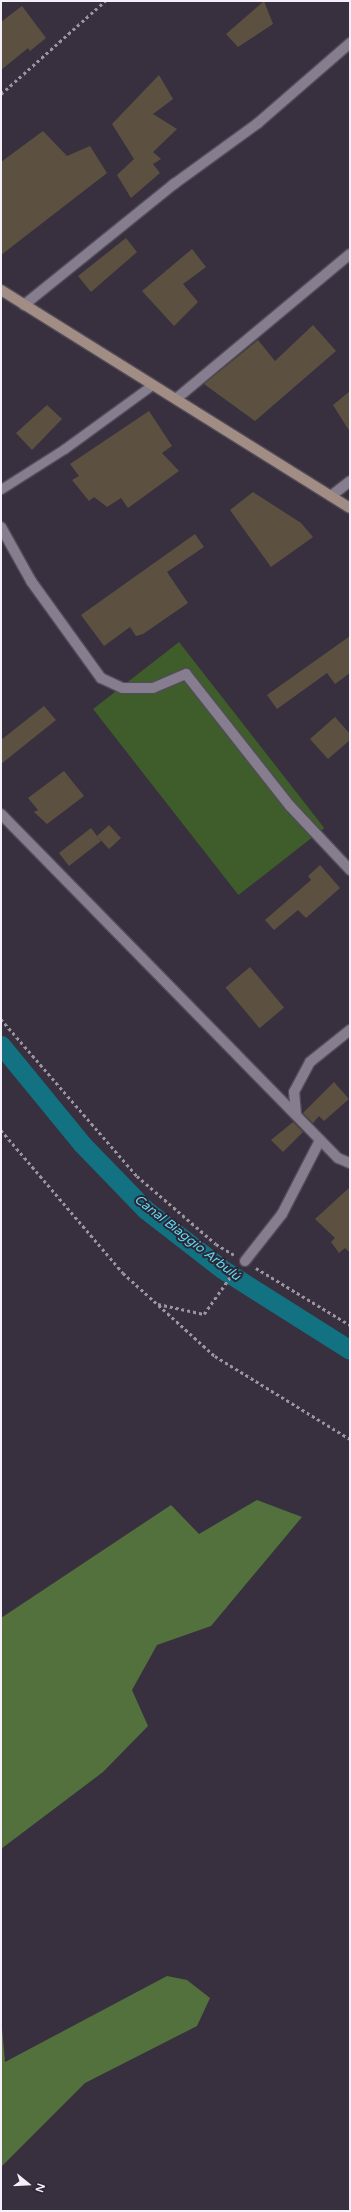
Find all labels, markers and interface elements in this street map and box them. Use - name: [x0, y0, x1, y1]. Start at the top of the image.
- water label: Canal Biaggio Arbulú: [131, 1192, 243, 1284]
- north arrow: [8, 2164, 48, 2204]
- text: N: [32, 2182, 47, 2194]

